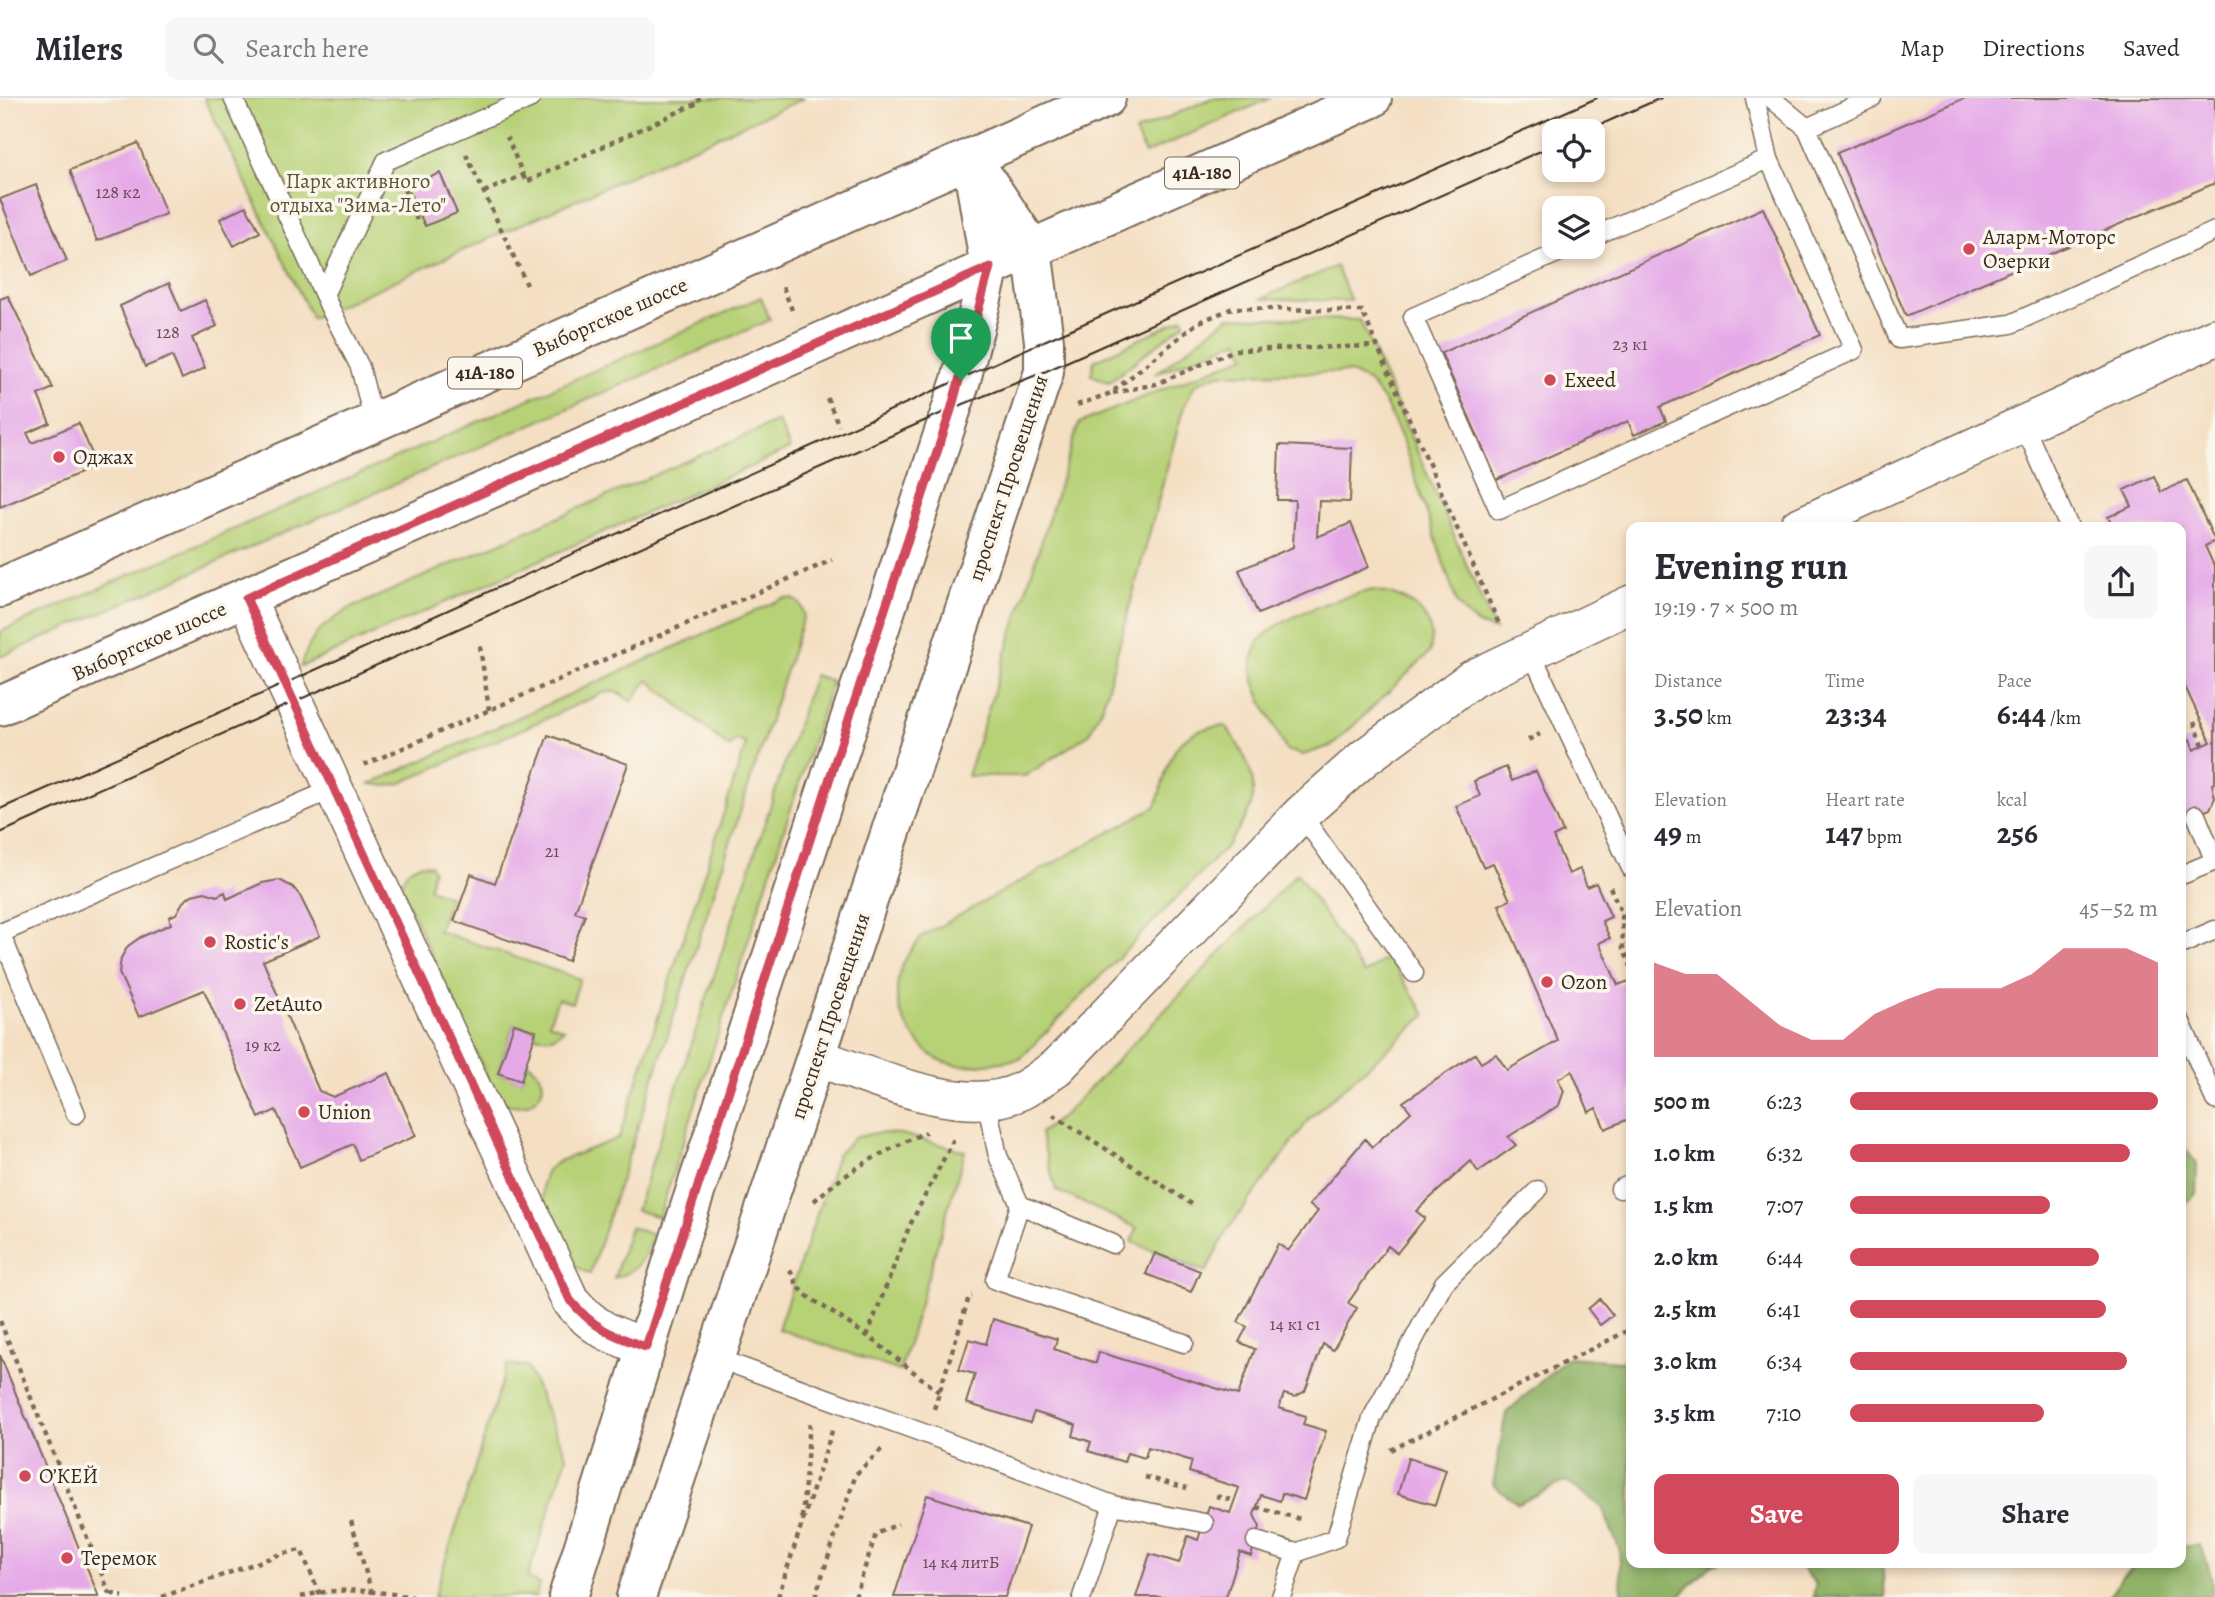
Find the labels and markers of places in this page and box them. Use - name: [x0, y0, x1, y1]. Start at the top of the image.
- place label: Аларм-Моторс Озерки: [1982, 223, 2116, 275]
- marker: Аларм-Моторс Озерки: [1961, 241, 1977, 257]
- pin: [931, 308, 991, 380]
- place label: Exeed: [1564, 366, 1617, 394]
- marker: Exeed: [1542, 372, 1558, 388]
- place label: Оджах: [73, 443, 134, 471]
- marker: Оджах: [51, 449, 67, 465]
- place label: Rostic's: [224, 928, 289, 956]
- marker: Rostic's: [202, 934, 218, 950]
- place label: Ozon: [1561, 968, 1607, 996]
- marker: Ozon: [1539, 974, 1555, 990]
- place label: ZetAuto: [254, 990, 322, 1018]
- marker: ZetAuto: [232, 996, 248, 1012]
- place label: Union: [318, 1098, 371, 1126]
- marker: Union: [296, 1104, 312, 1120]
- place label: О’КЕЙ: [39, 1462, 98, 1490]
- marker: О’КЕЙ: [17, 1468, 33, 1484]
- place label: Теремок: [81, 1544, 157, 1572]
- marker: Теремок: [59, 1550, 75, 1566]

